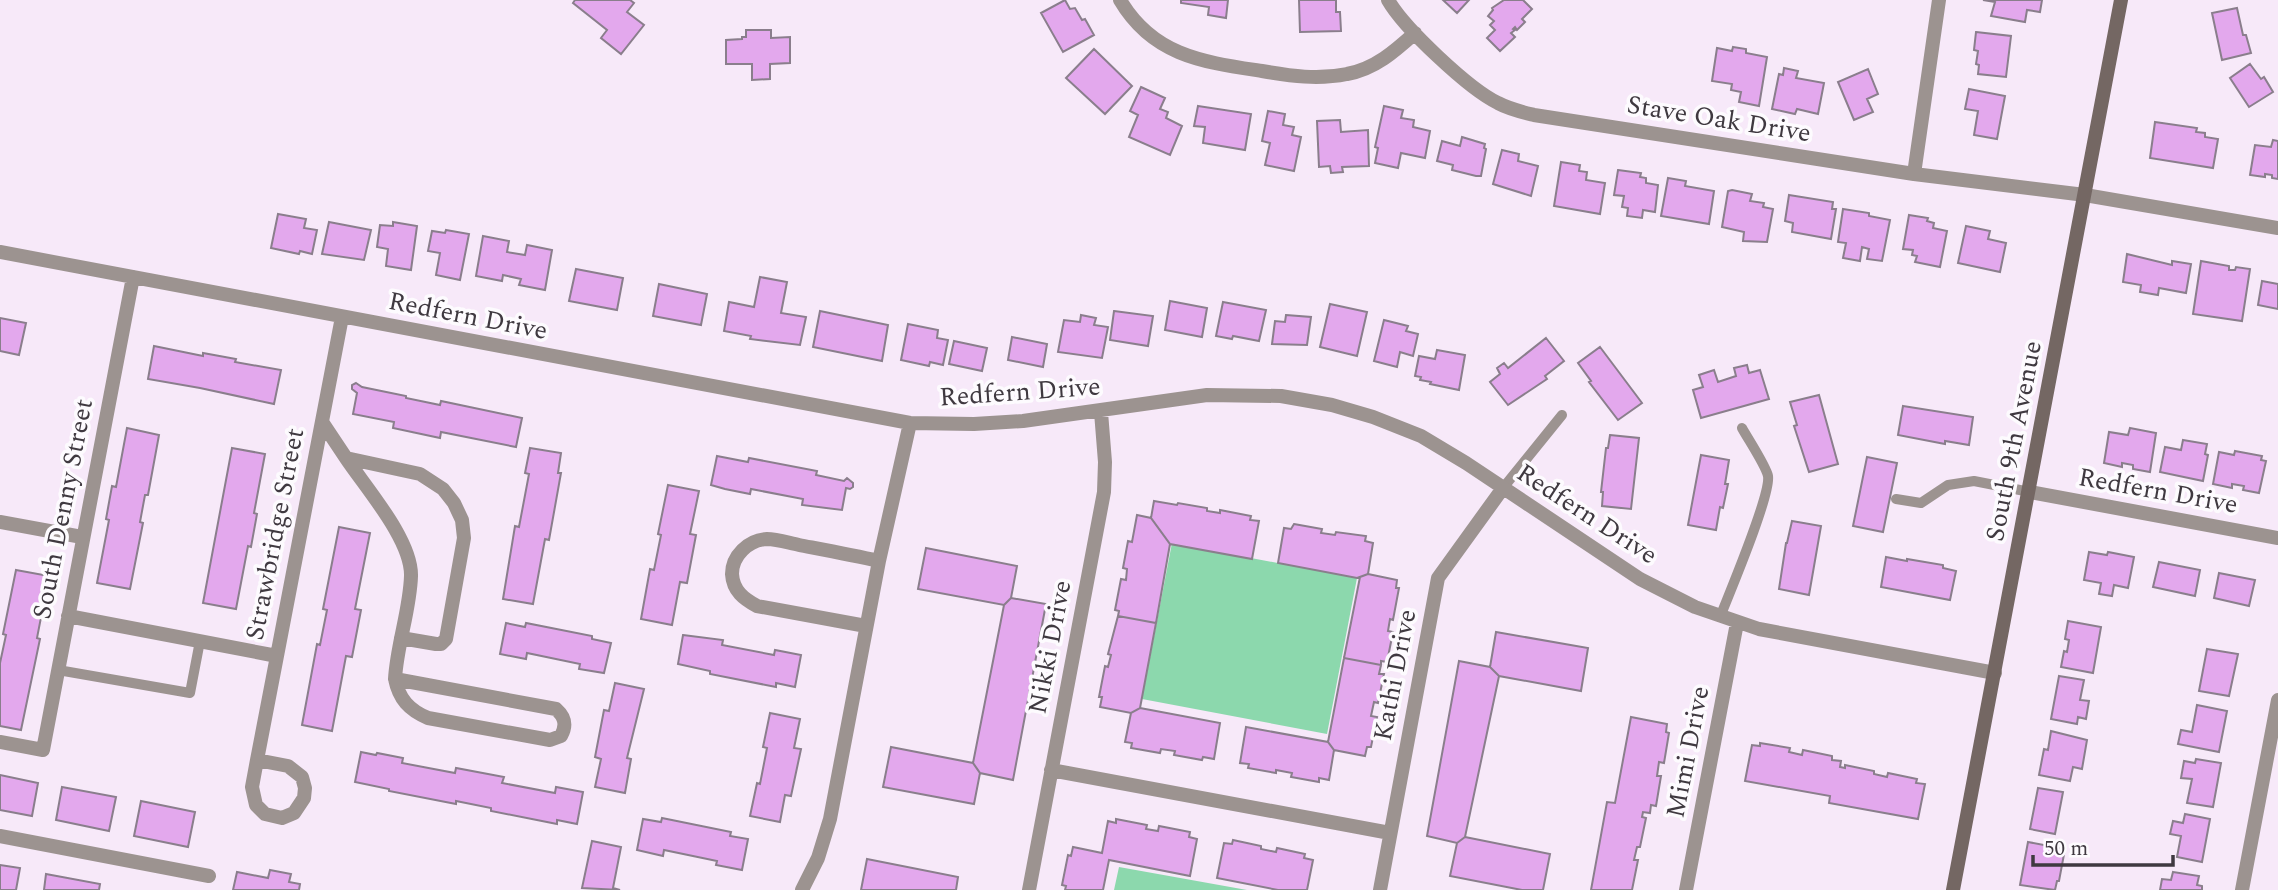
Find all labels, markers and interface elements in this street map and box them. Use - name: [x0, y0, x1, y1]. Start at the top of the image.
- street label: Stave Oak Drive: [1624, 85, 1814, 153]
- street label: Redfern Drive: [385, 281, 551, 351]
- street label: South 9th Avenue: [1975, 337, 2053, 545]
- street label: Redfern Drive: [938, 366, 1102, 418]
- street label: South Denny Street: [22, 395, 104, 623]
- street label: Strawbridge Street: [235, 425, 315, 643]
- street label: Redfern Drive: [1508, 453, 1666, 575]
- street label: Redfern Drive: [2075, 457, 2241, 525]
- street label: Nikki Drive: [1017, 577, 1083, 717]
- street label: Kathi Drive: [1363, 606, 1427, 744]
- street label: Mimi Drive: [1656, 683, 1720, 821]
- scale bar: [2033, 824, 2173, 868]
- text: 50 m: [2044, 833, 2088, 865]

